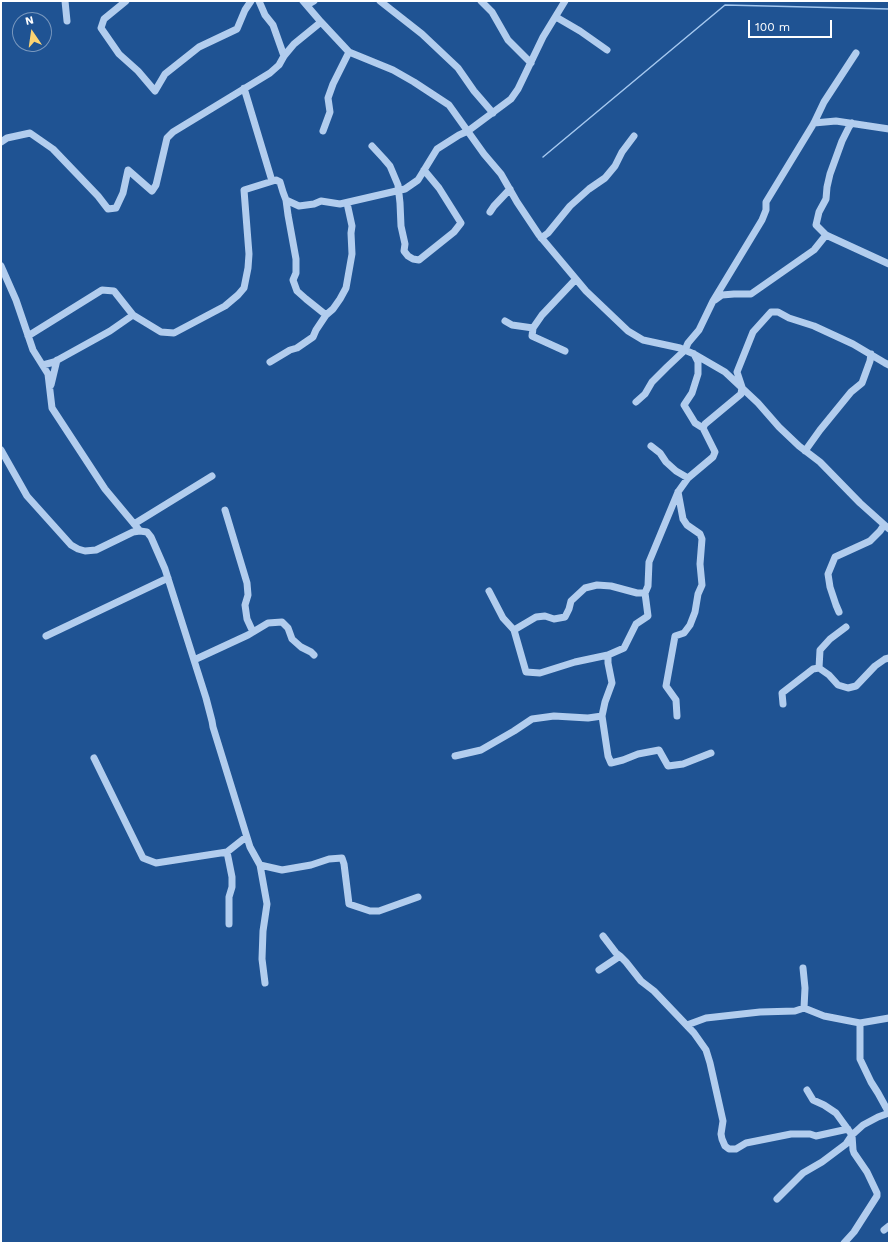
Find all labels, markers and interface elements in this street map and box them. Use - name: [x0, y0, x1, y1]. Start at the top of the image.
- north arrow: [12, 12, 52, 52]
- scale bar: [750, 12, 834, 38]
- text: N: [24, 14, 35, 28]
- text: 100 m: [755, 20, 790, 34]

